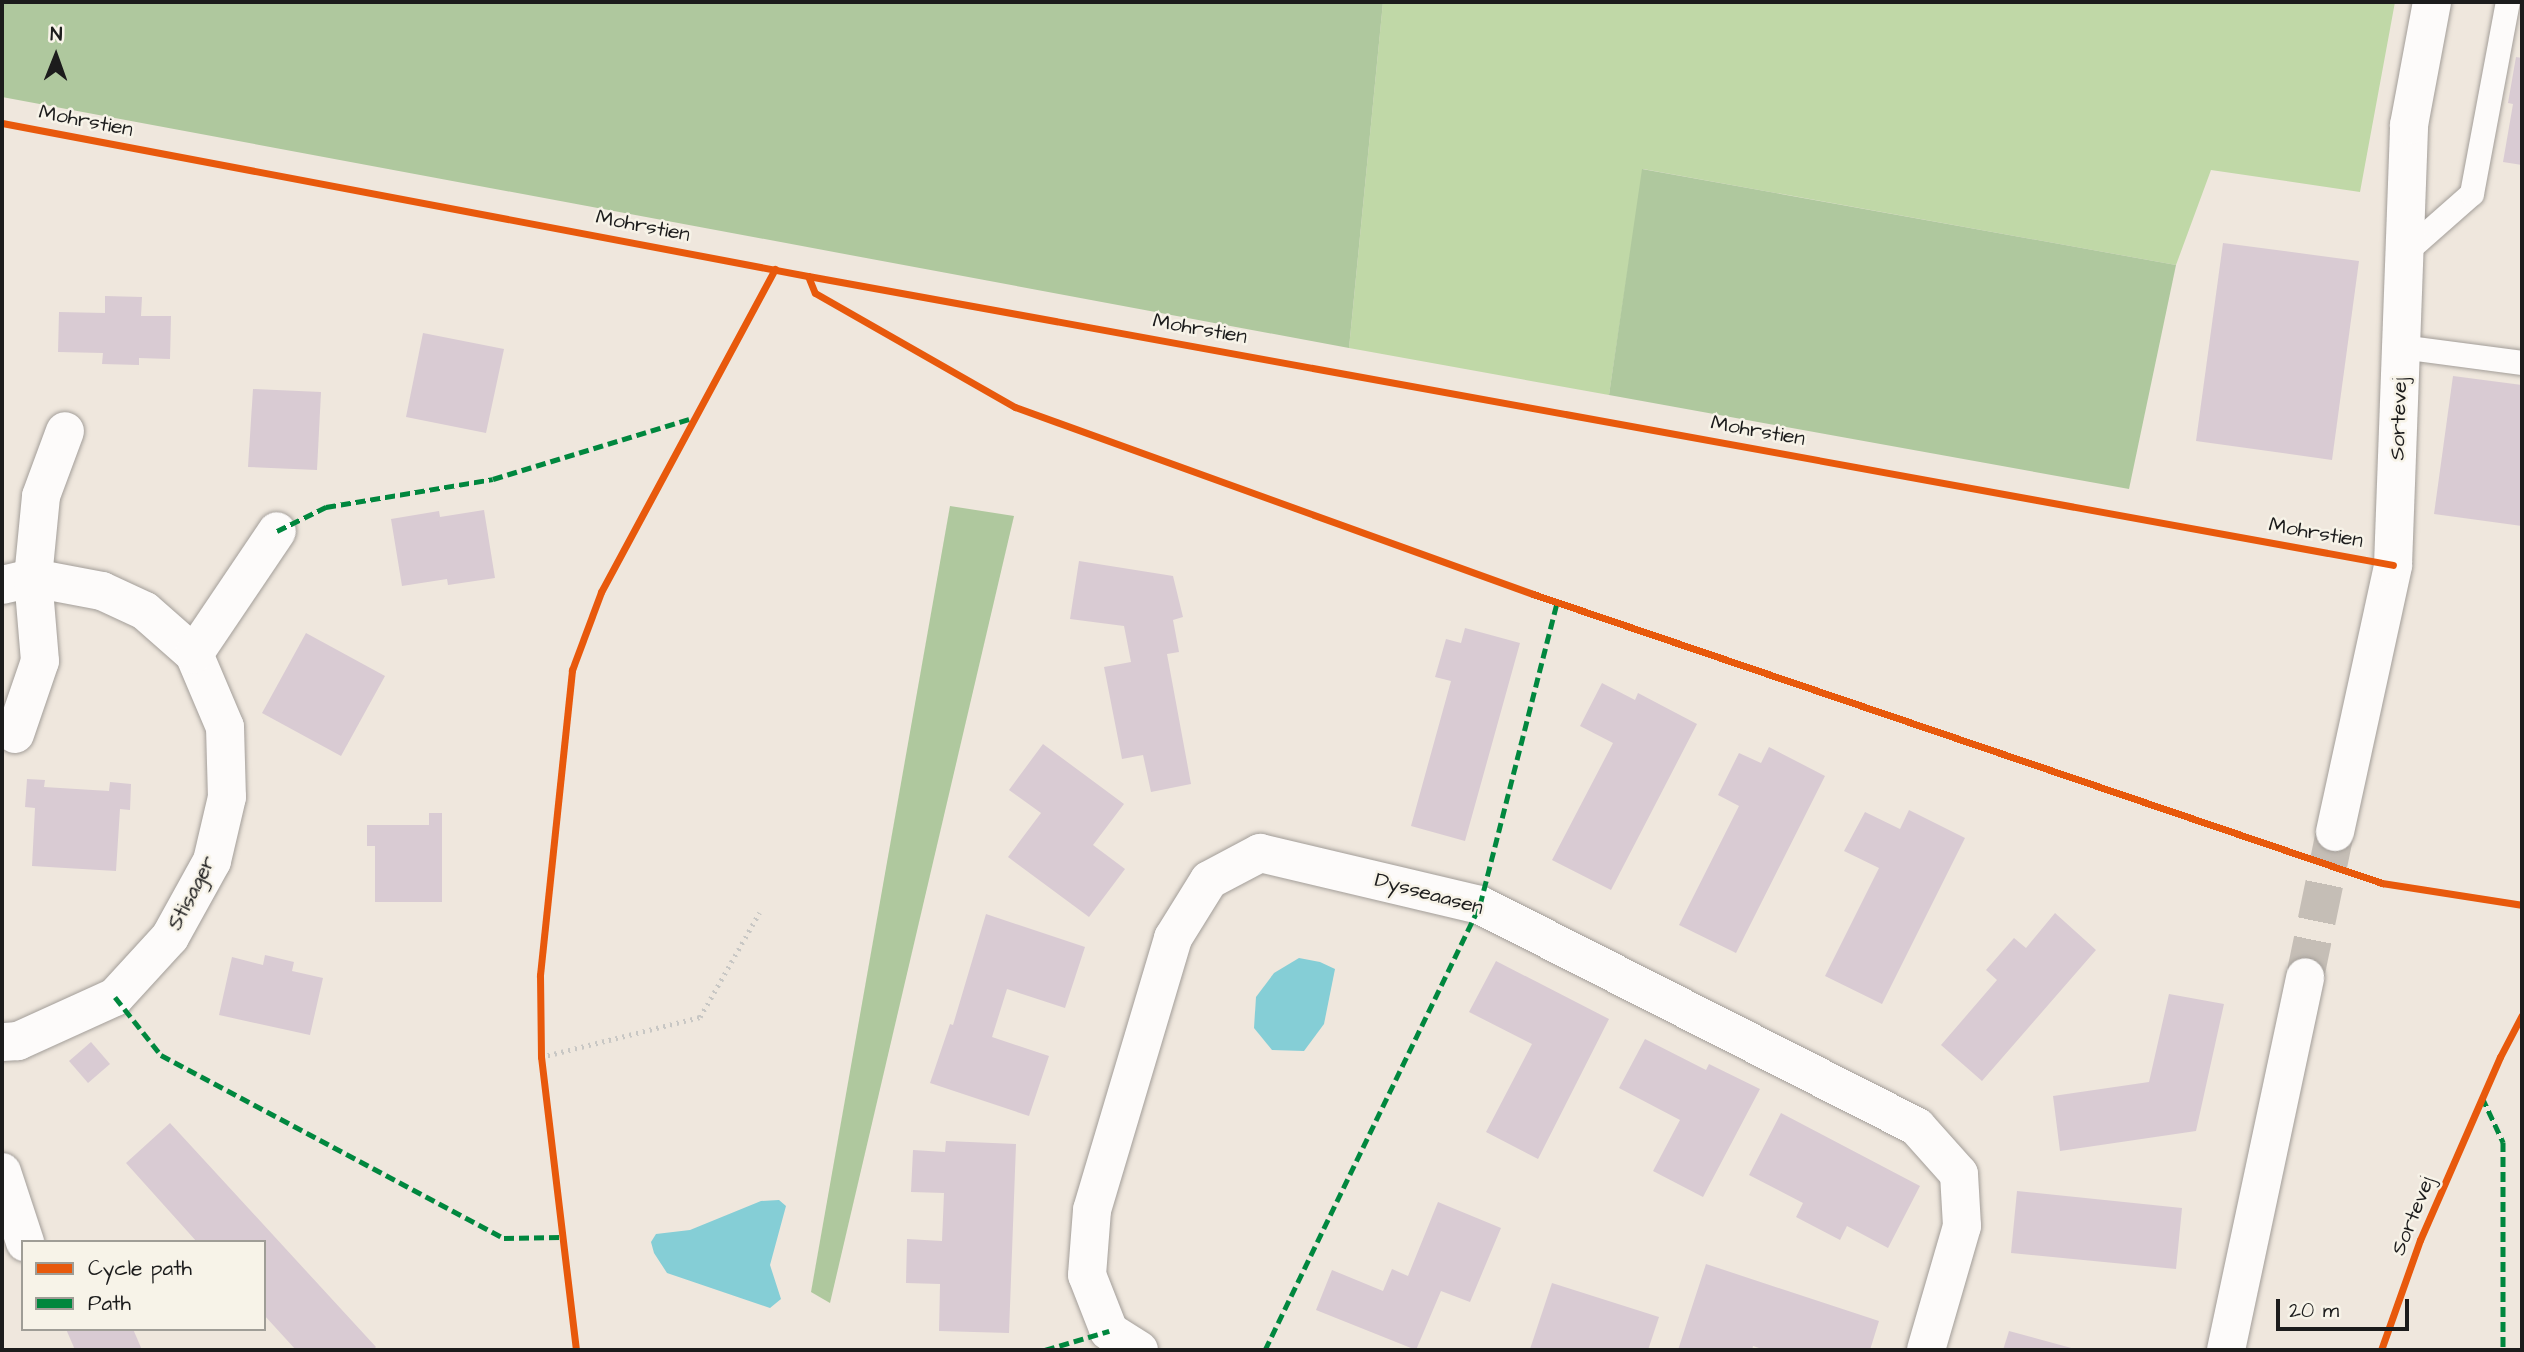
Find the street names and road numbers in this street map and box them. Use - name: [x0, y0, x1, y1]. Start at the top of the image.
- street label: Mohrstien: [37, 100, 135, 142]
- street label: Mohrstien: [594, 205, 692, 247]
- street label: Mohrstien: [1151, 308, 1249, 350]
- street label: Sortevej: [2385, 377, 2413, 461]
- street label: Mohrstien: [1709, 410, 1807, 452]
- street label: Mohrstien: [2267, 512, 2365, 554]
- street label: Stisager: [163, 852, 221, 934]
- street label: Dysseaasen: [1372, 867, 1486, 921]
- street label: Sortevej: [2386, 1173, 2440, 1259]

